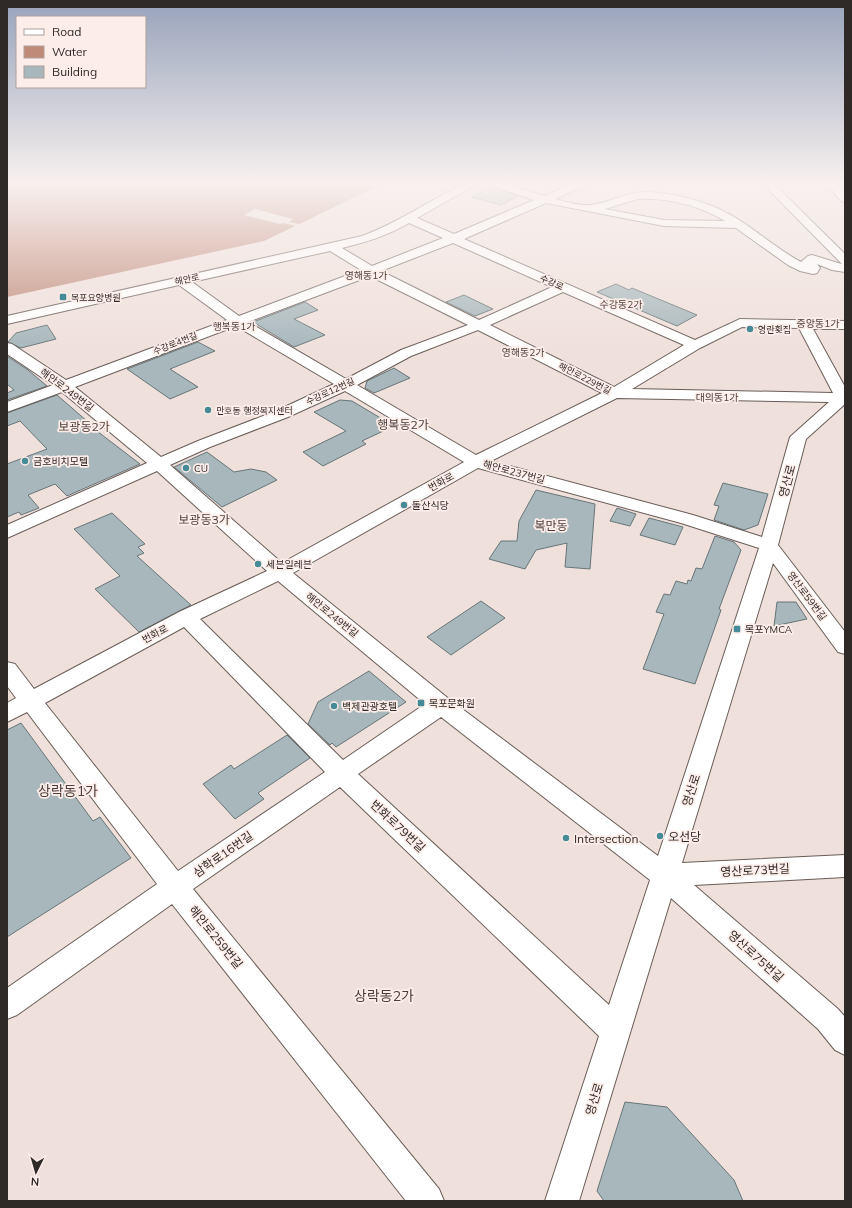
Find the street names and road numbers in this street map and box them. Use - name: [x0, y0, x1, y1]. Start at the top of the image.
- street label: 해안로: [174, 271, 200, 287]
- street label: 수강로: [538, 272, 566, 292]
- street label: 수강로4번길: [151, 329, 199, 357]
- street label: 해안로229번길: [557, 360, 613, 396]
- street label: 해안로249번길: [38, 366, 96, 414]
- street label: 수강로12번길: [304, 375, 356, 407]
- street label: 해안로237번길: [481, 457, 547, 487]
- street label: 영산로: [775, 463, 799, 499]
- street label: 번화로: [426, 470, 456, 494]
- street label: 영산로59번길: [784, 569, 830, 623]
- street label: 해안로249번길: [303, 590, 361, 640]
- street label: 번화로: [140, 622, 170, 646]
- street label: 영산로: [679, 772, 703, 808]
- street label: 번화로79번길: [367, 797, 429, 855]
- street label: 삼학로16번길: [190, 828, 256, 880]
- street label: 영산로73번길: [720, 861, 790, 879]
- street label: 해안로259번길: [186, 902, 246, 972]
- street label: 영산로75번길: [725, 927, 787, 985]
- street label: 영산로: [582, 1081, 606, 1117]

